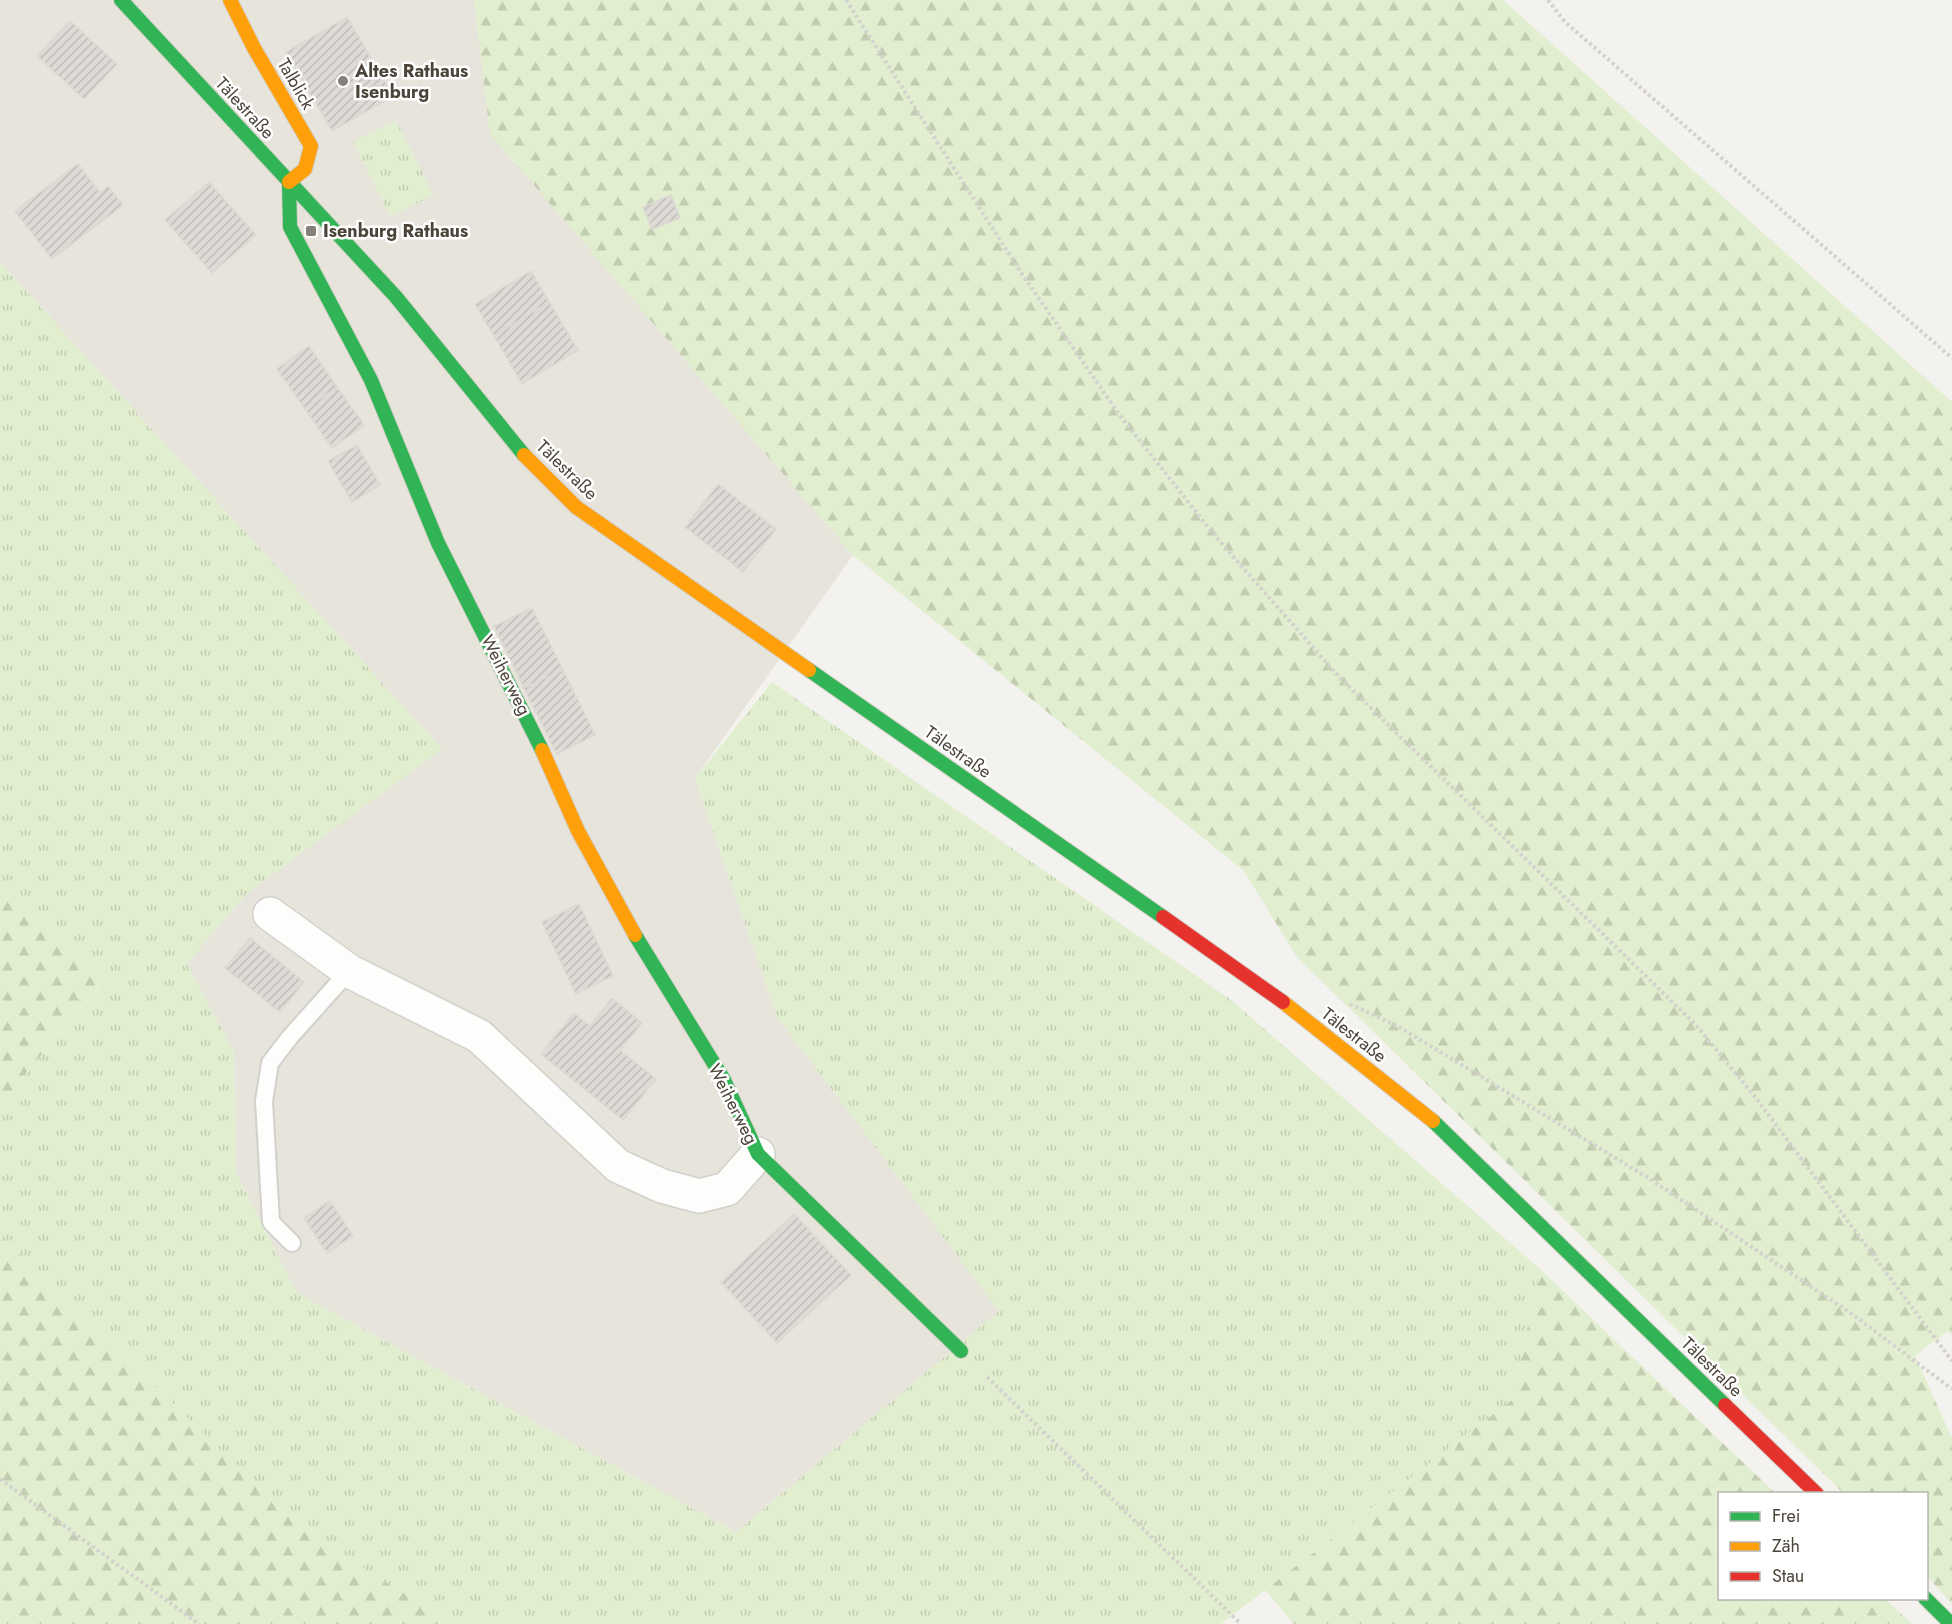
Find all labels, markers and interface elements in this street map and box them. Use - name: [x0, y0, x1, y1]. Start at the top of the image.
- street label: Talblick: [271, 54, 321, 114]
- place label: Altes Rathaus Isenburg: [354, 58, 468, 105]
- street label: Tälestraße: [209, 71, 281, 145]
- marker: Altes Rathaus Isenburg: [336, 74, 350, 88]
- place label: Isenburg Rathaus: [323, 218, 468, 244]
- marker: Isenburg Rathaus: [304, 224, 318, 238]
- street label: Tälestraße: [531, 434, 603, 506]
- street label: Weiherweg: [475, 630, 537, 720]
- street label: Tälestraße: [919, 719, 997, 785]
- street label: Tälestraße: [1316, 1001, 1392, 1069]
- street label: Weiherweg: [702, 1059, 764, 1149]
- street label: Tälestraße: [1676, 1331, 1748, 1403]
- legend: [1718, 1492, 1928, 1600]
- text: Frei: [1772, 1503, 1801, 1529]
- text: Zäh: [1772, 1533, 1800, 1559]
- text: Stau: [1772, 1563, 1804, 1589]

